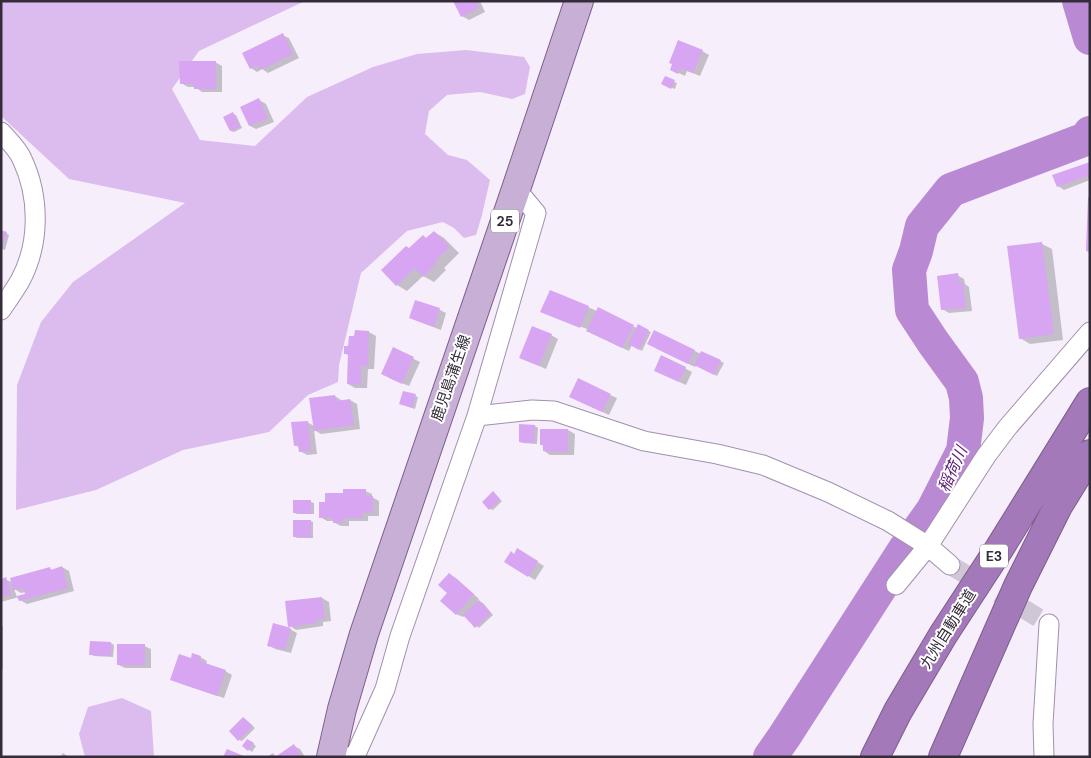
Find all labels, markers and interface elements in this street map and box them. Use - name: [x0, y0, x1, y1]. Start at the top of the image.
- road number: 25: [491, 210, 519, 232]
- street label: 鹿児島蒲生線: [427, 332, 475, 424]
- water label: 稲荷川: [933, 441, 973, 495]
- road number: E3: [980, 544, 1008, 568]
- street label: 九州自動車道: [916, 586, 980, 672]

